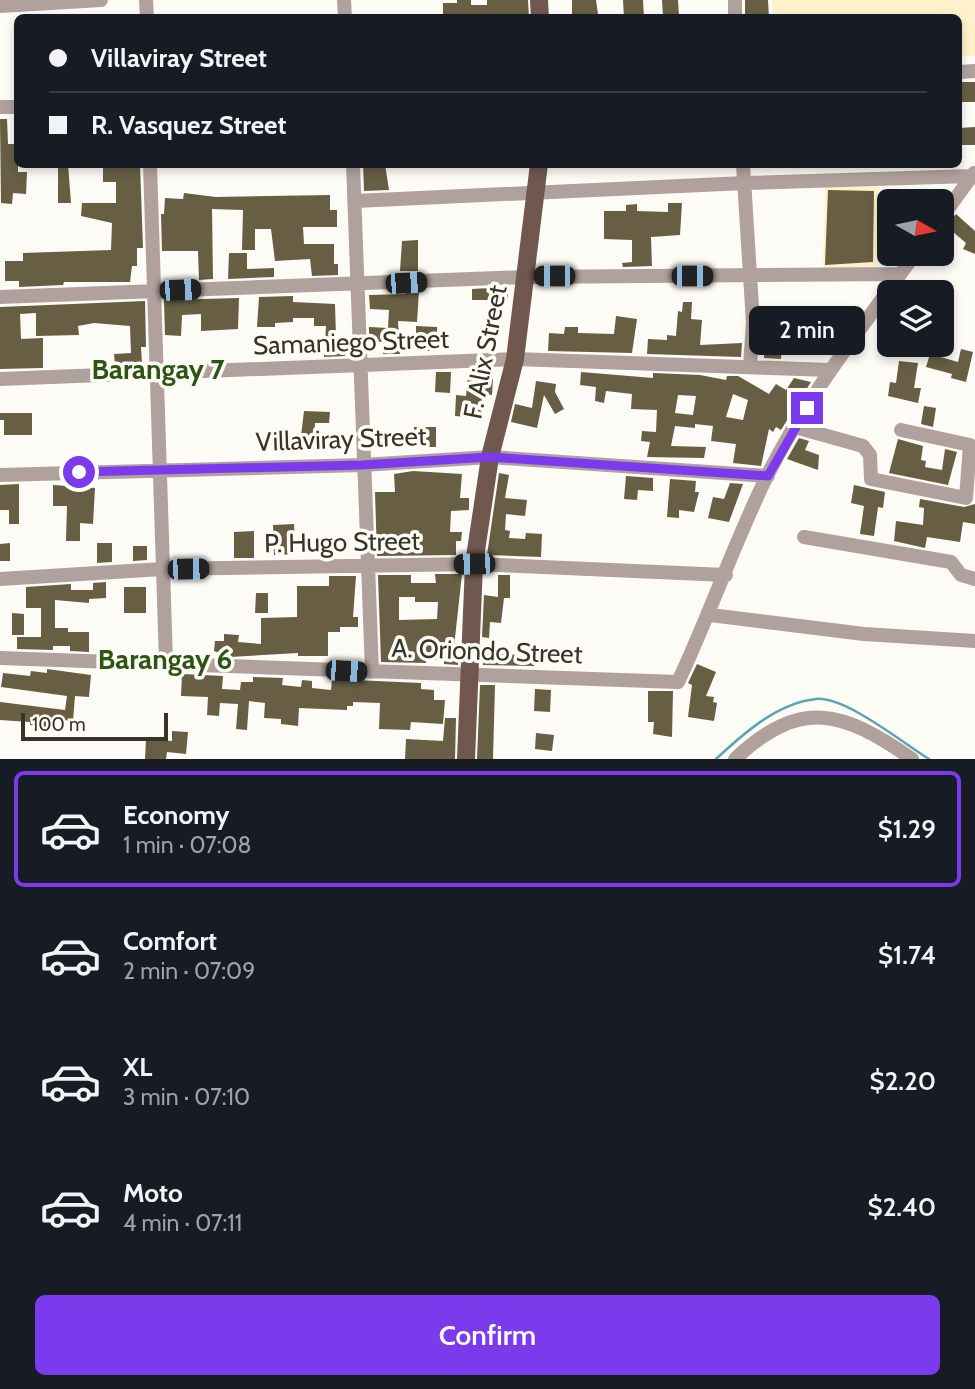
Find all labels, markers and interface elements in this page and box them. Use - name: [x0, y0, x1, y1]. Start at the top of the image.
- text: Villaviray Street: [91, 42, 267, 74]
- text: R. Vasquez Street: [91, 109, 286, 141]
- north arrow: [877, 189, 954, 266]
- map controls: [877, 189, 954, 357]
- car: [534, 266, 576, 287]
- car: [672, 266, 714, 287]
- car: [385, 271, 428, 295]
- car: [159, 279, 202, 301]
- button: layers: [877, 280, 954, 357]
- street label: F. Alix Street: [456, 282, 514, 422]
- callout: 2 min: [749, 306, 865, 356]
- text: 2 min: [779, 316, 835, 344]
- street label: Samaniego Street: [252, 323, 450, 361]
- district label: Barangay 7: [92, 352, 225, 386]
- route end: [791, 392, 823, 424]
- street label: Villaviray Street: [255, 420, 427, 458]
- route start: [63, 456, 95, 488]
- street label: P. Hugo Street: [264, 525, 420, 559]
- car: [453, 553, 496, 575]
- car: [167, 558, 210, 580]
- street label: A. Oriondo Street: [391, 632, 583, 670]
- district label: Barangay 6: [98, 642, 232, 676]
- car: [325, 659, 368, 683]
- scale bar: [21, 710, 168, 742]
- text: 100 m: [32, 713, 86, 736]
- icon: car: [39, 798, 102, 861]
- text: Economy: [123, 799, 229, 831]
- text: $1.29: [878, 813, 936, 845]
- text: 1 min · 07:08: [123, 831, 252, 859]
- icon: car: [39, 924, 102, 987]
- text: Comfort: [123, 925, 217, 957]
- text: $1.74: [878, 939, 936, 971]
- text: 2 min · 07:09: [123, 957, 255, 985]
- icon: car: [39, 1050, 102, 1113]
- text: XL: [123, 1051, 152, 1083]
- text: $2.20: [870, 1065, 936, 1097]
- text: 3 min · 07:10: [123, 1083, 250, 1111]
- icon: car: [39, 1176, 102, 1239]
- text: Moto: [123, 1177, 183, 1209]
- text: $2.40: [868, 1191, 936, 1223]
- text: 4 min · 07:11: [123, 1209, 242, 1237]
- button: Confirm: [35, 1295, 940, 1375]

